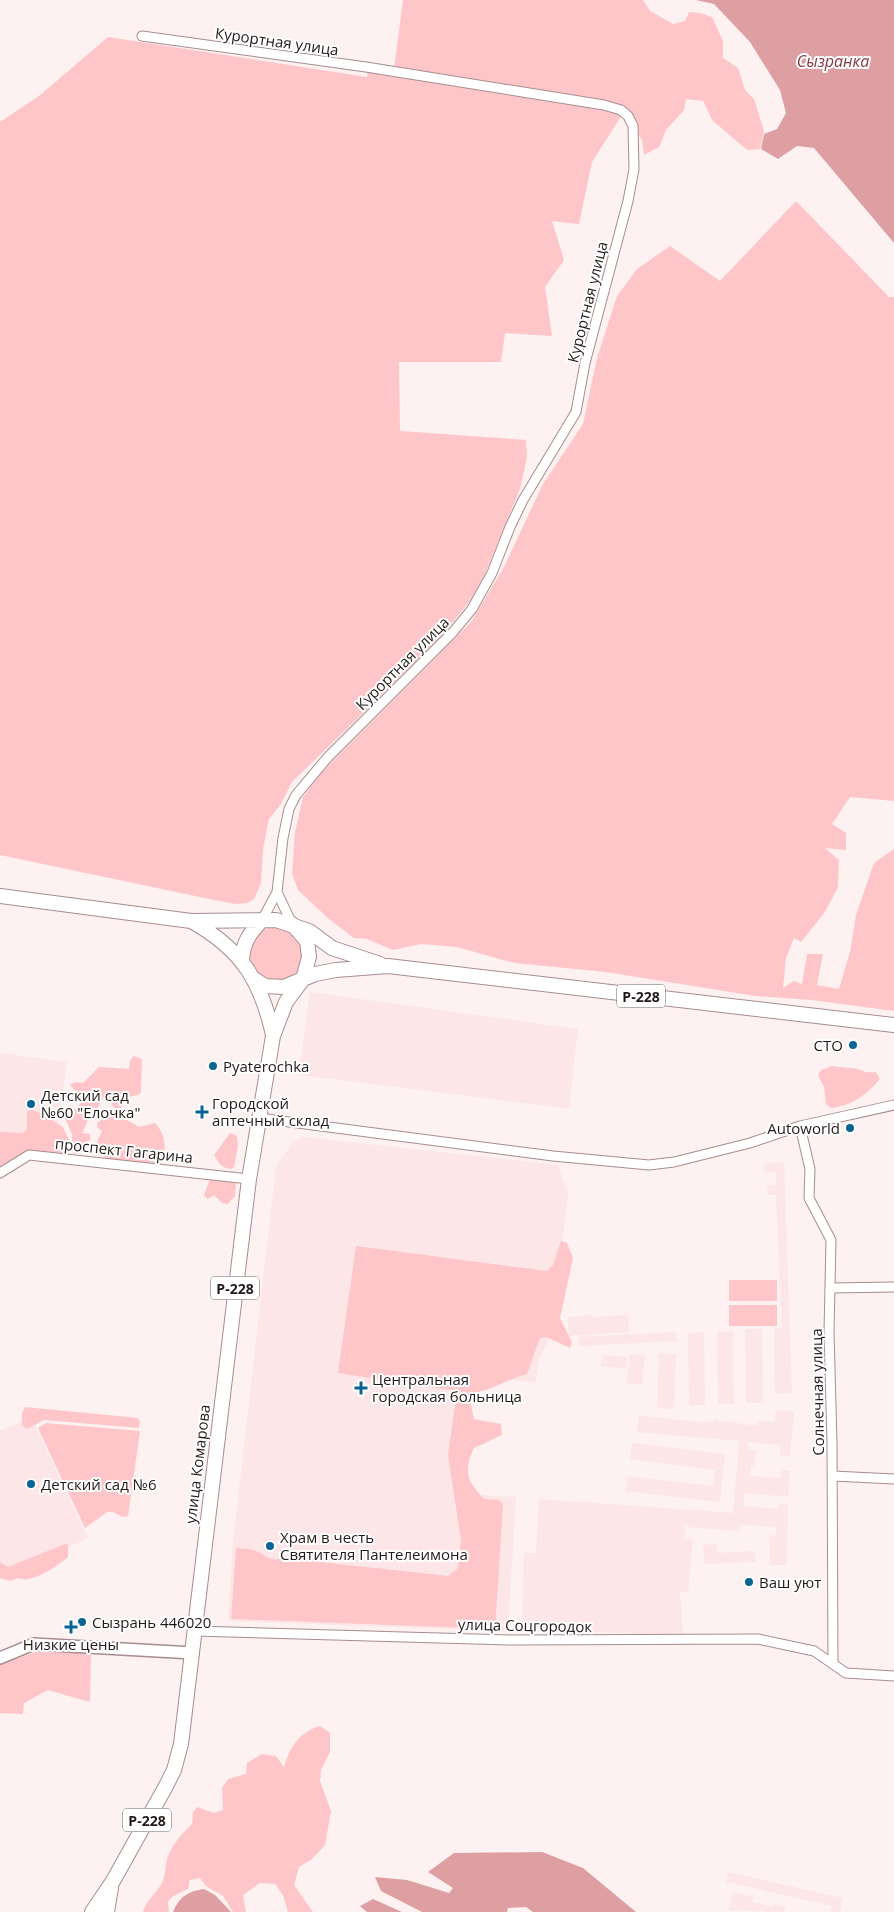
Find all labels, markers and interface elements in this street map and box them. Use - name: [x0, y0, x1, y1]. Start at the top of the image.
- street label: Курортная улица: [214, 22, 340, 60]
- water label: Сызранка: [797, 50, 869, 72]
- street label: Курортная улица: [562, 239, 612, 365]
- street label: Курортная улица: [351, 612, 453, 714]
- road number: Р-228: [617, 984, 665, 1008]
- place label: СТО: [814, 1035, 843, 1055]
- marker: СТО: [847, 1039, 859, 1051]
- place label: Pyaterochka: [223, 1056, 309, 1076]
- marker: Pyaterochka: [207, 1060, 219, 1072]
- place label: Детский сад №60 "Елочка": [41, 1085, 140, 1122]
- place label: Городской аптечный склад: [212, 1093, 330, 1130]
- marker: Детский сад №60 "Елочка": [25, 1098, 37, 1110]
- marker: Городской аптечный склад: [196, 1106, 208, 1118]
- place label: Autoworld: [767, 1118, 840, 1138]
- marker: Autoworld: [844, 1122, 856, 1134]
- street label: проспект Гагарина: [54, 1133, 194, 1167]
- road number: Р-228: [211, 1276, 259, 1300]
- street label: Солнечная улица: [806, 1328, 828, 1456]
- place label: Центральная городская больница: [372, 1369, 522, 1406]
- marker: Центральная городская больница: [354, 1381, 368, 1395]
- street label: улица Комарова: [180, 1403, 214, 1525]
- place label: Детский сад №6: [41, 1474, 157, 1494]
- marker: Детский сад №6: [25, 1478, 37, 1490]
- place label: Храм в честь Святителя Пантелеимона: [280, 1527, 468, 1564]
- marker: Храм в честь Святителя Пантелеимона: [264, 1540, 276, 1552]
- place label: Ваш уют: [759, 1572, 821, 1592]
- marker: Ваш уют: [743, 1576, 755, 1588]
- place label: Сызрань 446020: [92, 1612, 211, 1632]
- street label: улица Соцгородок: [458, 1614, 593, 1636]
- marker: Сызрань 446020: [76, 1616, 88, 1628]
- marker: Низкие цены: [65, 1621, 77, 1633]
- place label: Низкие цены: [23, 1634, 119, 1654]
- road number: Р-228: [123, 1808, 171, 1832]

